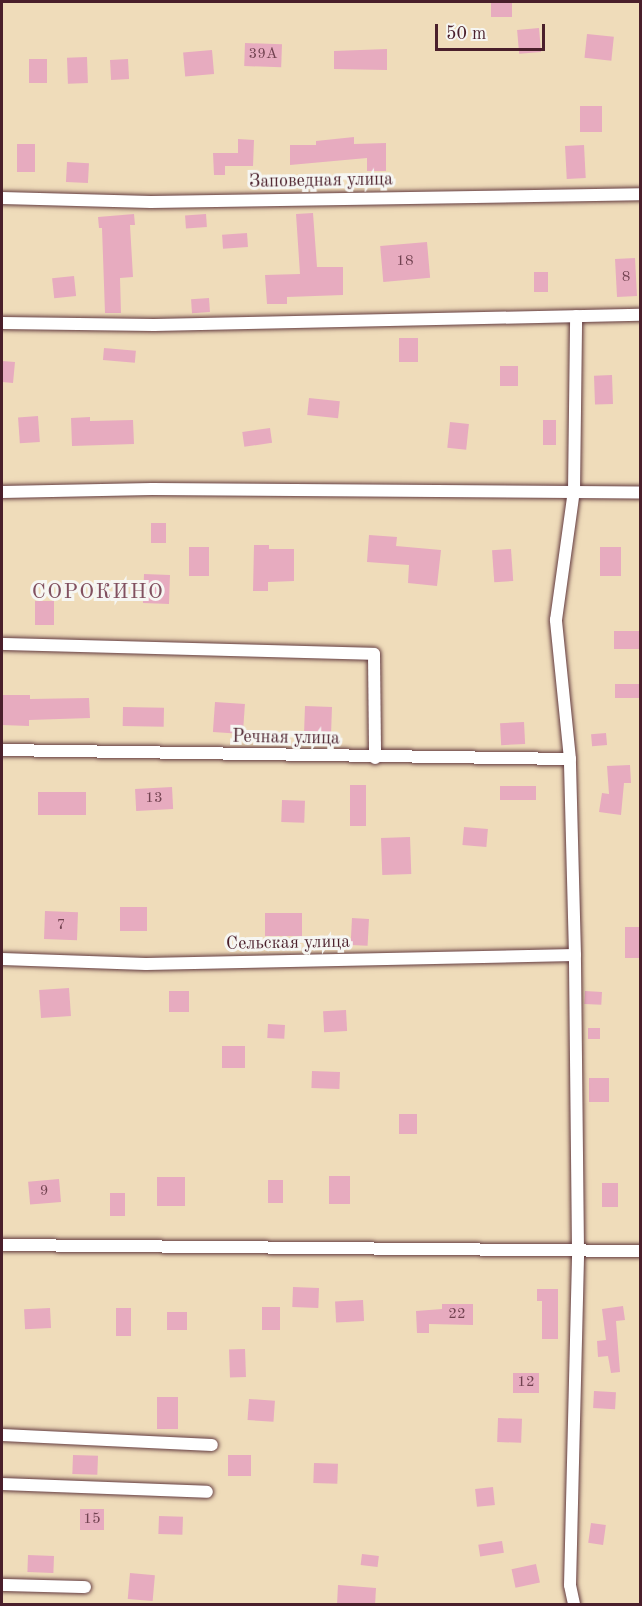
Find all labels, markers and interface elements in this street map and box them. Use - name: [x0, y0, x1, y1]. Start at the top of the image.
- scale bar: [438, 12, 548, 50]
- text: 50 m: [446, 25, 486, 43]
- house number: 39А: [249, 46, 277, 64]
- street label: Заповедная улица: [249, 169, 393, 193]
- house number: 18: [396, 253, 414, 271]
- house number: 8: [622, 269, 630, 287]
- district label: СОРОКИНО: [32, 580, 164, 606]
- street label: Речная улица: [232, 726, 340, 750]
- house number: 13: [145, 790, 163, 808]
- house number: 7: [57, 917, 65, 935]
- street label: Сельская улица: [226, 931, 350, 955]
- house number: 9: [40, 1183, 48, 1201]
- house number: 22: [448, 1306, 466, 1324]
- house number: 12: [517, 1374, 535, 1392]
- house number: 15: [83, 1511, 101, 1529]

